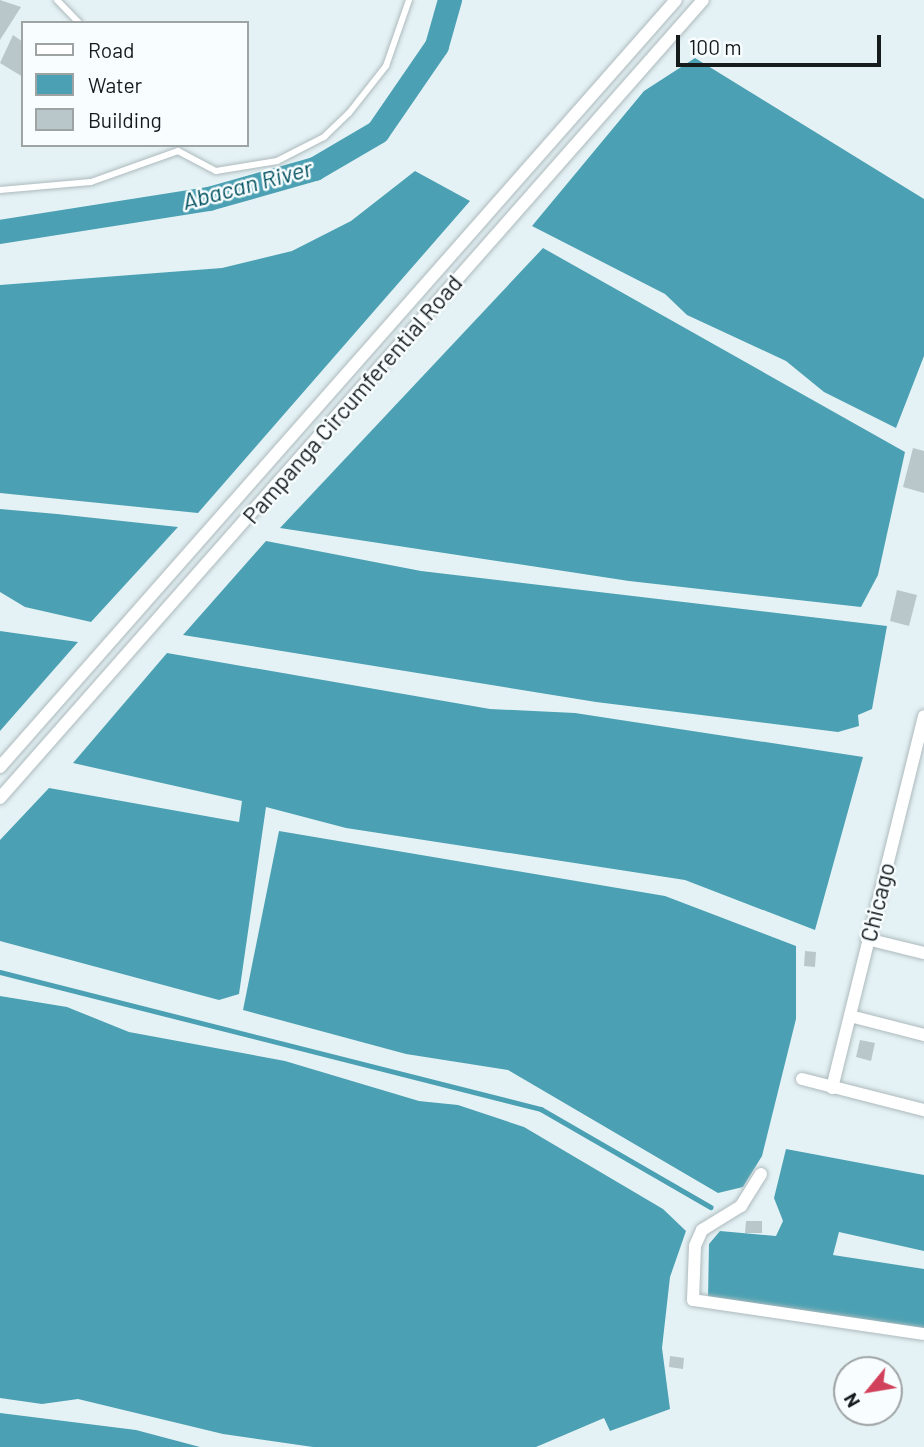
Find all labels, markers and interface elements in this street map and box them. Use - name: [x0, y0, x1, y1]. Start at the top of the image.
- legend: [21, 21, 248, 147]
- scale bar: [679, 21, 884, 65]
- text: 100 m: [689, 34, 742, 59]
- text: Road: [88, 37, 134, 62]
- text: Water: [88, 72, 142, 97]
- text: Building: [88, 107, 162, 132]
- water label: Abacan River: [179, 153, 315, 215]
- street label: Pampanga Circumferential Road: [237, 269, 467, 529]
- street label: Chicago: [854, 859, 900, 945]
- north arrow: [833, 1356, 903, 1426]
- text: N: [838, 1390, 864, 1412]

